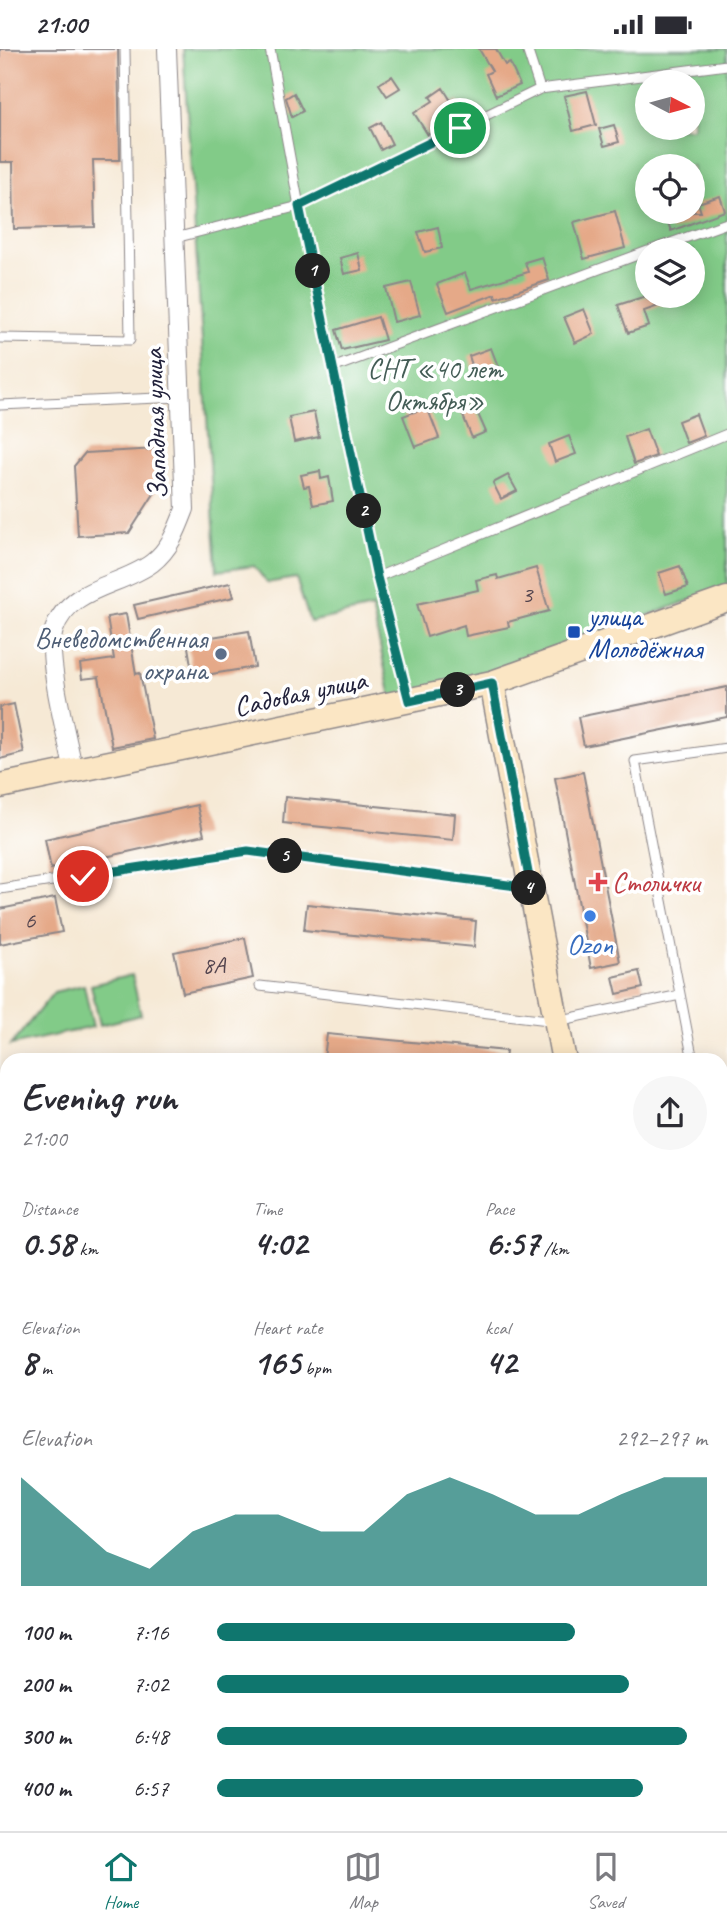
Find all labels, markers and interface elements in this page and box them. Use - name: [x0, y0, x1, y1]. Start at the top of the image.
- text: 21:00: [35, 8, 87, 41]
- north arrow: [635, 70, 705, 140]
- map controls: [635, 70, 705, 308]
- pin: [430, 98, 490, 158]
- icon: arrive: [441, 109, 479, 147]
- button: locate: [635, 154, 705, 224]
- button: layers: [635, 238, 705, 308]
- pin: 1: [296, 253, 330, 289]
- text: 1: [308, 258, 317, 282]
- street label: Западная улица: [135, 346, 175, 500]
- park label: СНТ «40 лет Октября»: [367, 351, 504, 418]
- pin: 2: [346, 493, 382, 529]
- text: 2: [359, 498, 368, 522]
- house number: 3: [522, 579, 535, 609]
- place label: улица Молодёжная: [586, 599, 704, 666]
- place label: Вневедомственная охрана: [35, 621, 210, 688]
- marker: улица Молодёжная: [566, 624, 582, 640]
- marker: Вневедомственная охрана: [213, 646, 229, 662]
- street label: Садовая улица: [231, 662, 371, 724]
- pin: 3: [440, 673, 476, 707]
- text: 3: [453, 677, 462, 701]
- pin: 5: [268, 839, 302, 873]
- text: 5: [280, 843, 289, 867]
- pin: [53, 846, 113, 906]
- icon: check: [64, 857, 102, 895]
- place label: Столички: [612, 865, 703, 900]
- pin: 4: [512, 871, 546, 905]
- marker: Столички: [590, 874, 606, 890]
- text: 4: [524, 875, 533, 899]
- house number: 6: [25, 905, 37, 935]
- marker: Ozon: [582, 908, 598, 924]
- place label: Ozon: [567, 927, 613, 962]
- house number: 8А: [203, 950, 226, 980]
- text: Evening run: [21, 1074, 177, 1121]
- button: share: [633, 1076, 707, 1150]
- text: 21:00: [21, 1124, 67, 1153]
- text: Distance: [21, 1197, 78, 1221]
- text: Time: [253, 1197, 282, 1221]
- text: Pace: [485, 1197, 514, 1221]
- text: 0.58: [21, 1221, 75, 1266]
- text: 4:02: [253, 1221, 307, 1266]
- text: 6:57: [485, 1221, 539, 1266]
- text: km: [75, 1237, 98, 1261]
- text: /km: [539, 1237, 569, 1261]
- text: Elevation: [21, 1316, 79, 1340]
- text: Heart rate: [253, 1316, 322, 1340]
- text: kcal: [485, 1316, 510, 1340]
- text: 8: [21, 1340, 37, 1385]
- text: 165: [253, 1340, 300, 1385]
- text: 42: [485, 1340, 517, 1385]
- text: m: [37, 1356, 52, 1380]
- text: bpm: [300, 1356, 331, 1380]
- text: Elevation: [21, 1424, 92, 1453]
- text: 292–297 m: [616, 1424, 707, 1453]
- text: 100 m: [21, 1618, 71, 1647]
- text: 7:16: [133, 1618, 169, 1647]
- text: 200 m: [21, 1670, 71, 1699]
- text: 7:02: [133, 1670, 169, 1699]
- text: 300 m: [21, 1722, 71, 1751]
- text: 6:48: [133, 1722, 169, 1751]
- text: 400 m: [21, 1774, 71, 1803]
- text: 6:57: [133, 1774, 169, 1803]
- tab: Home: [102, 1848, 140, 1914]
- tab: Map: [344, 1848, 382, 1914]
- tab: Saved: [587, 1848, 625, 1914]

